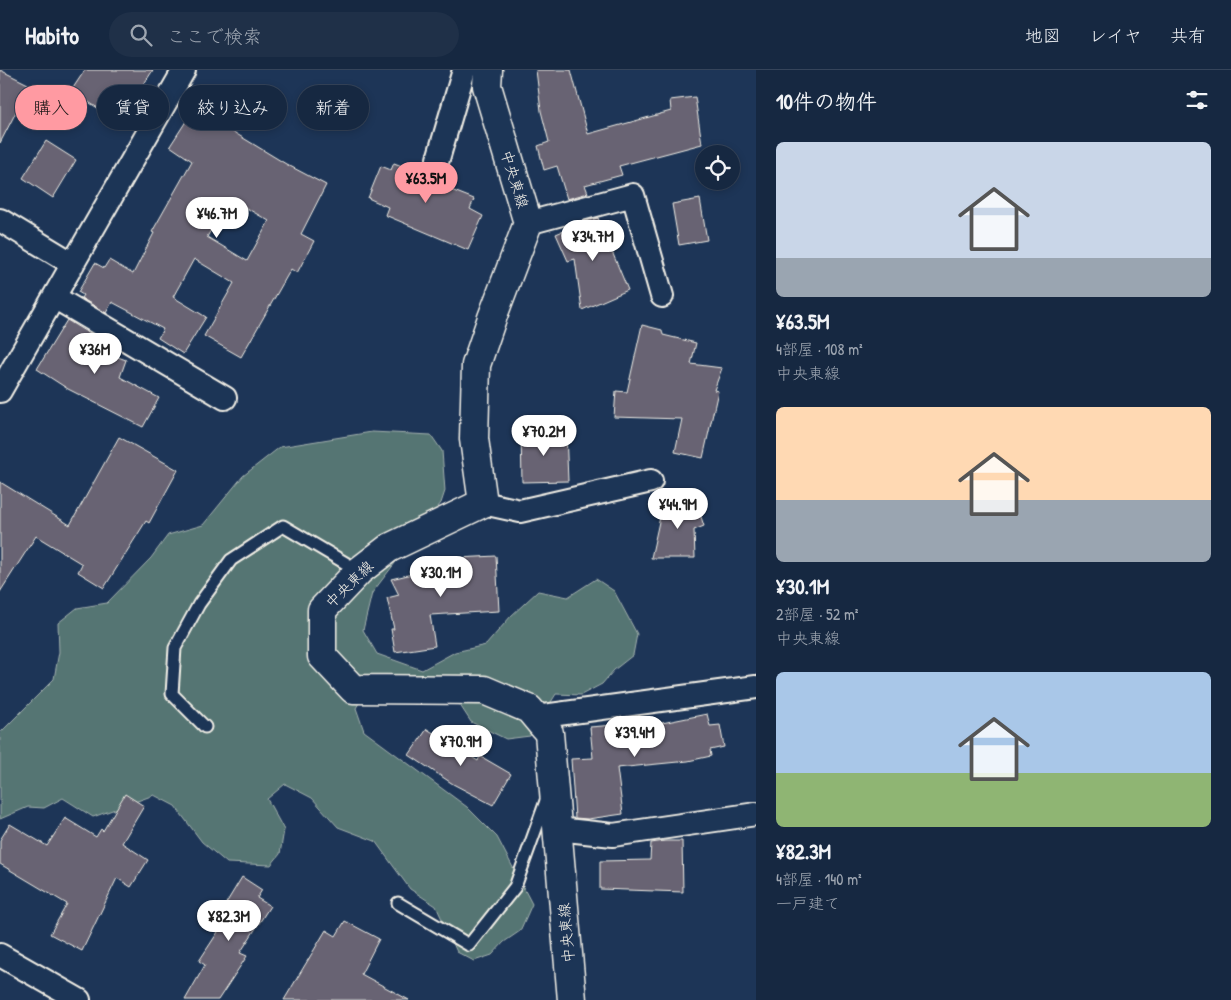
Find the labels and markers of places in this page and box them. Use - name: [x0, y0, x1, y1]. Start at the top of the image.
- pin: ¥63.5M: [385, 162, 467, 204]
- pin: ¥46.7M: [176, 196, 258, 239]
- pin: ¥34.7M: [552, 220, 634, 262]
- pin: ¥36M: [65, 332, 125, 375]
- pin: ¥70.2M: [503, 414, 585, 457]
- pin: ¥44.9M: [637, 488, 719, 530]
- pin: ¥30.1M: [400, 556, 482, 598]
- pin: ¥39.4M: [594, 716, 676, 758]
- pin: ¥70.9M: [420, 724, 502, 767]
- pin: ¥82.3M: [188, 900, 270, 942]

